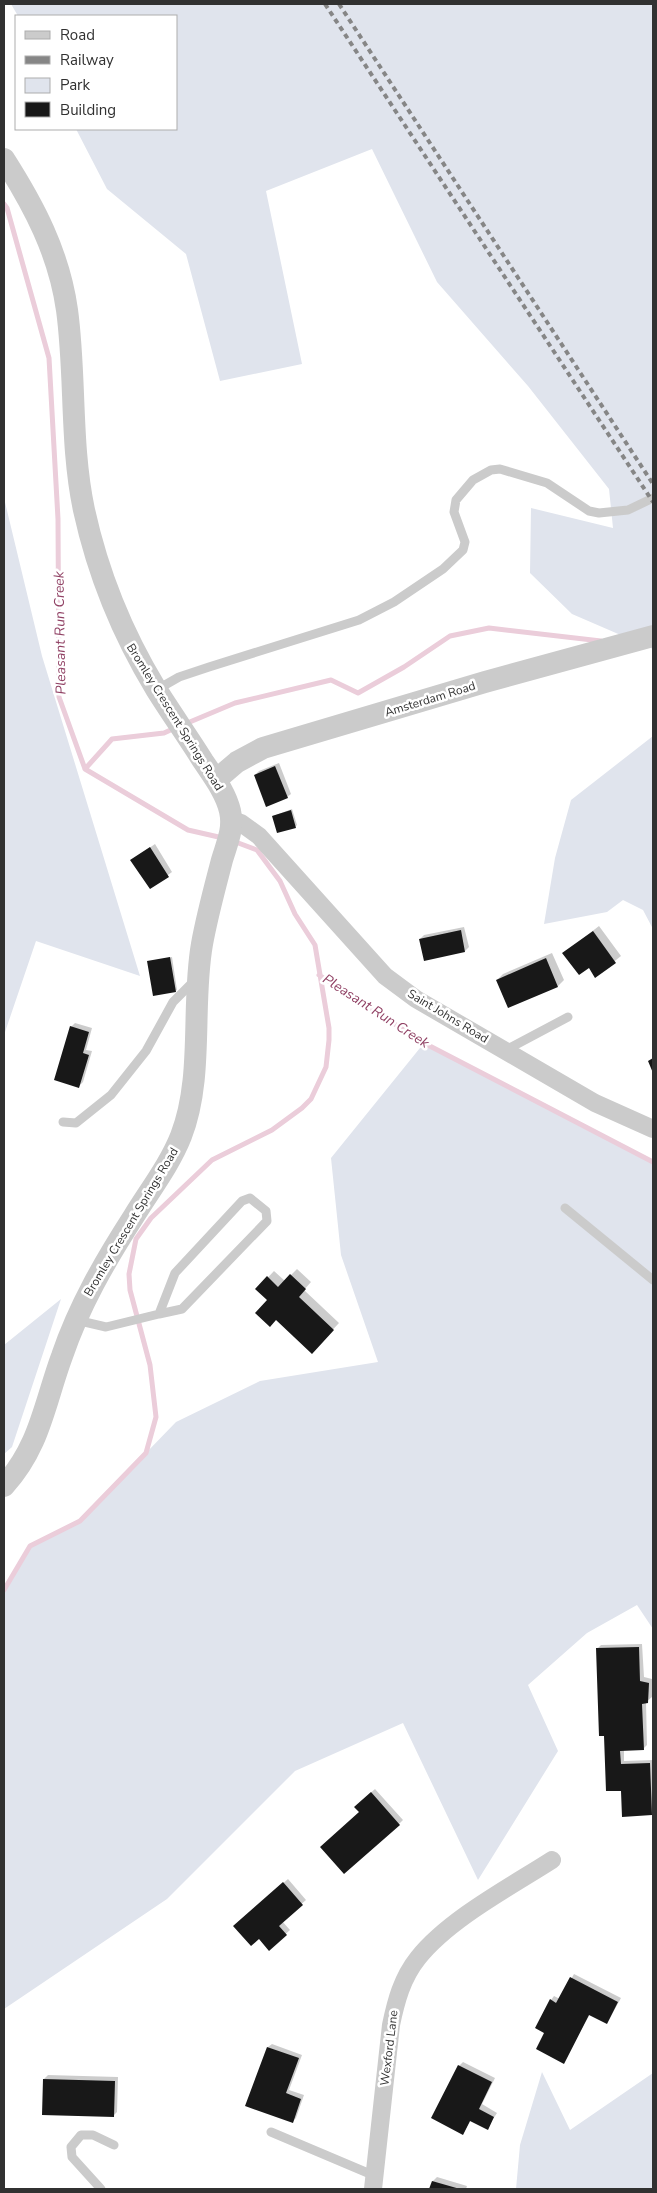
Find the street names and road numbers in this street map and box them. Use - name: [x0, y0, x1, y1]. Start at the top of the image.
- street label: Bromley Crescent Springs Road: [123, 640, 227, 794]
- street label: Amsterdam Road: [383, 678, 477, 720]
- street label: Saint Johns Road: [405, 986, 491, 1046]
- street label: Bromley Crescent Springs Road: [80, 1145, 182, 1299]
- street label: Wexford Lane: [376, 2009, 402, 2087]

